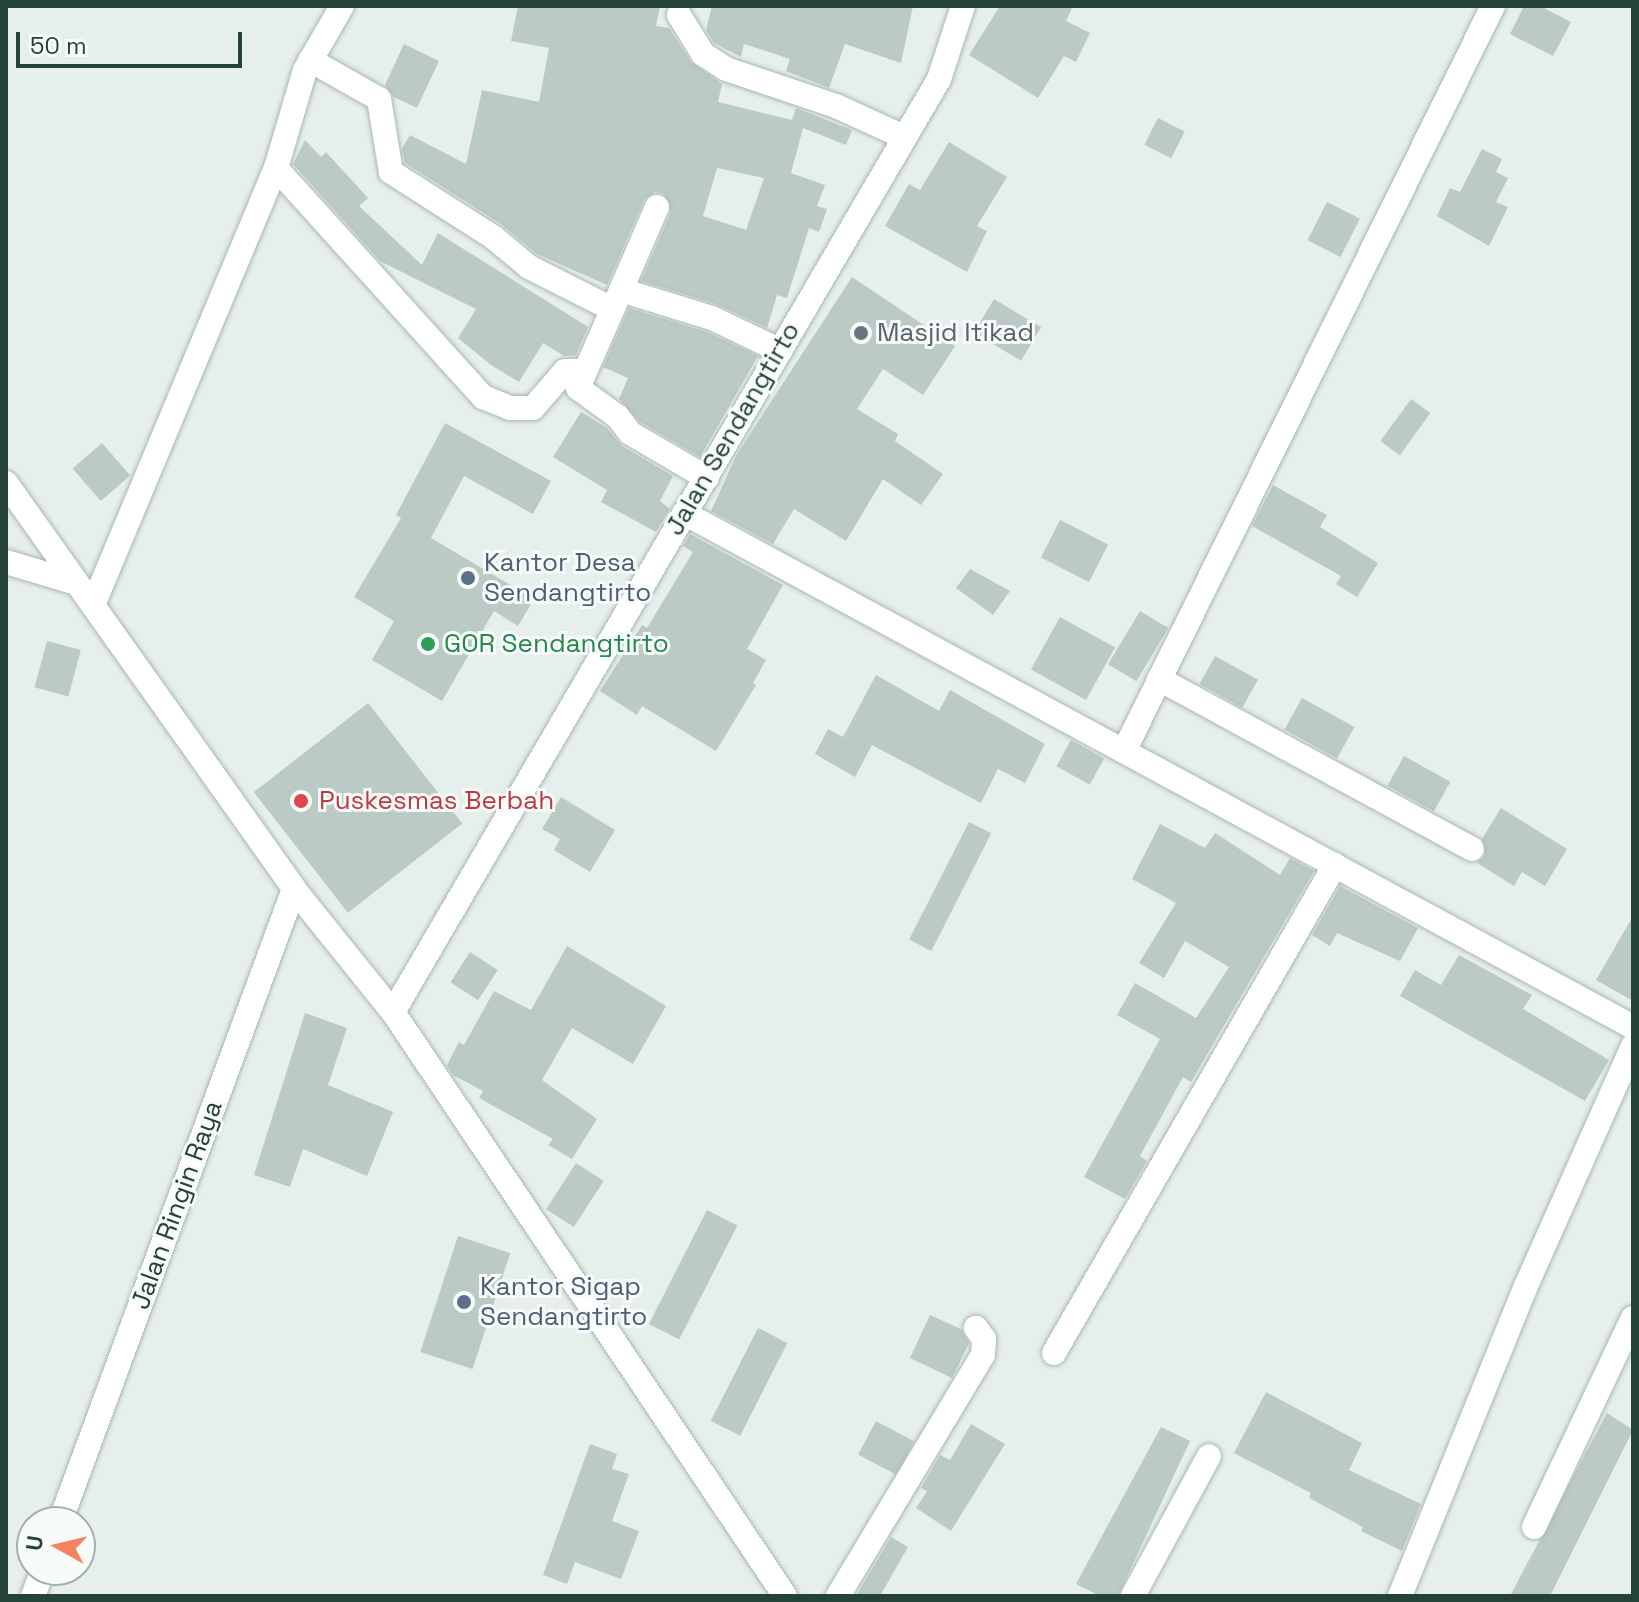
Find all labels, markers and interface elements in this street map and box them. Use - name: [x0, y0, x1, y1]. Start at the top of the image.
- scale bar: [20, 16, 246, 66]
- text: 50 m: [30, 30, 87, 61]
- street label: Jalan Sendangtirto: [659, 317, 807, 541]
- place label: Masjid Itikad: [877, 317, 1034, 349]
- marker: Masjid Itikad: [852, 324, 870, 342]
- place label: Kantor Desa Sendangtirto: [484, 547, 651, 608]
- marker: Kantor Desa Sendangtirto: [459, 569, 477, 587]
- place label: GOR Sendangtirto: [444, 628, 669, 660]
- marker: GOR Sendangtirto: [419, 635, 437, 653]
- place label: Puskesmas Berbah: [319, 785, 554, 817]
- marker: Puskesmas Berbah: [290, 790, 312, 812]
- street label: Jalan Ringin Raya: [125, 1096, 229, 1314]
- place label: Kantor Sigap Sendangtirto: [480, 1271, 647, 1332]
- marker: Kantor Sigap Sendangtirto: [455, 1293, 473, 1311]
- north arrow: [16, 1506, 96, 1586]
- text: U: [19, 1534, 49, 1552]

